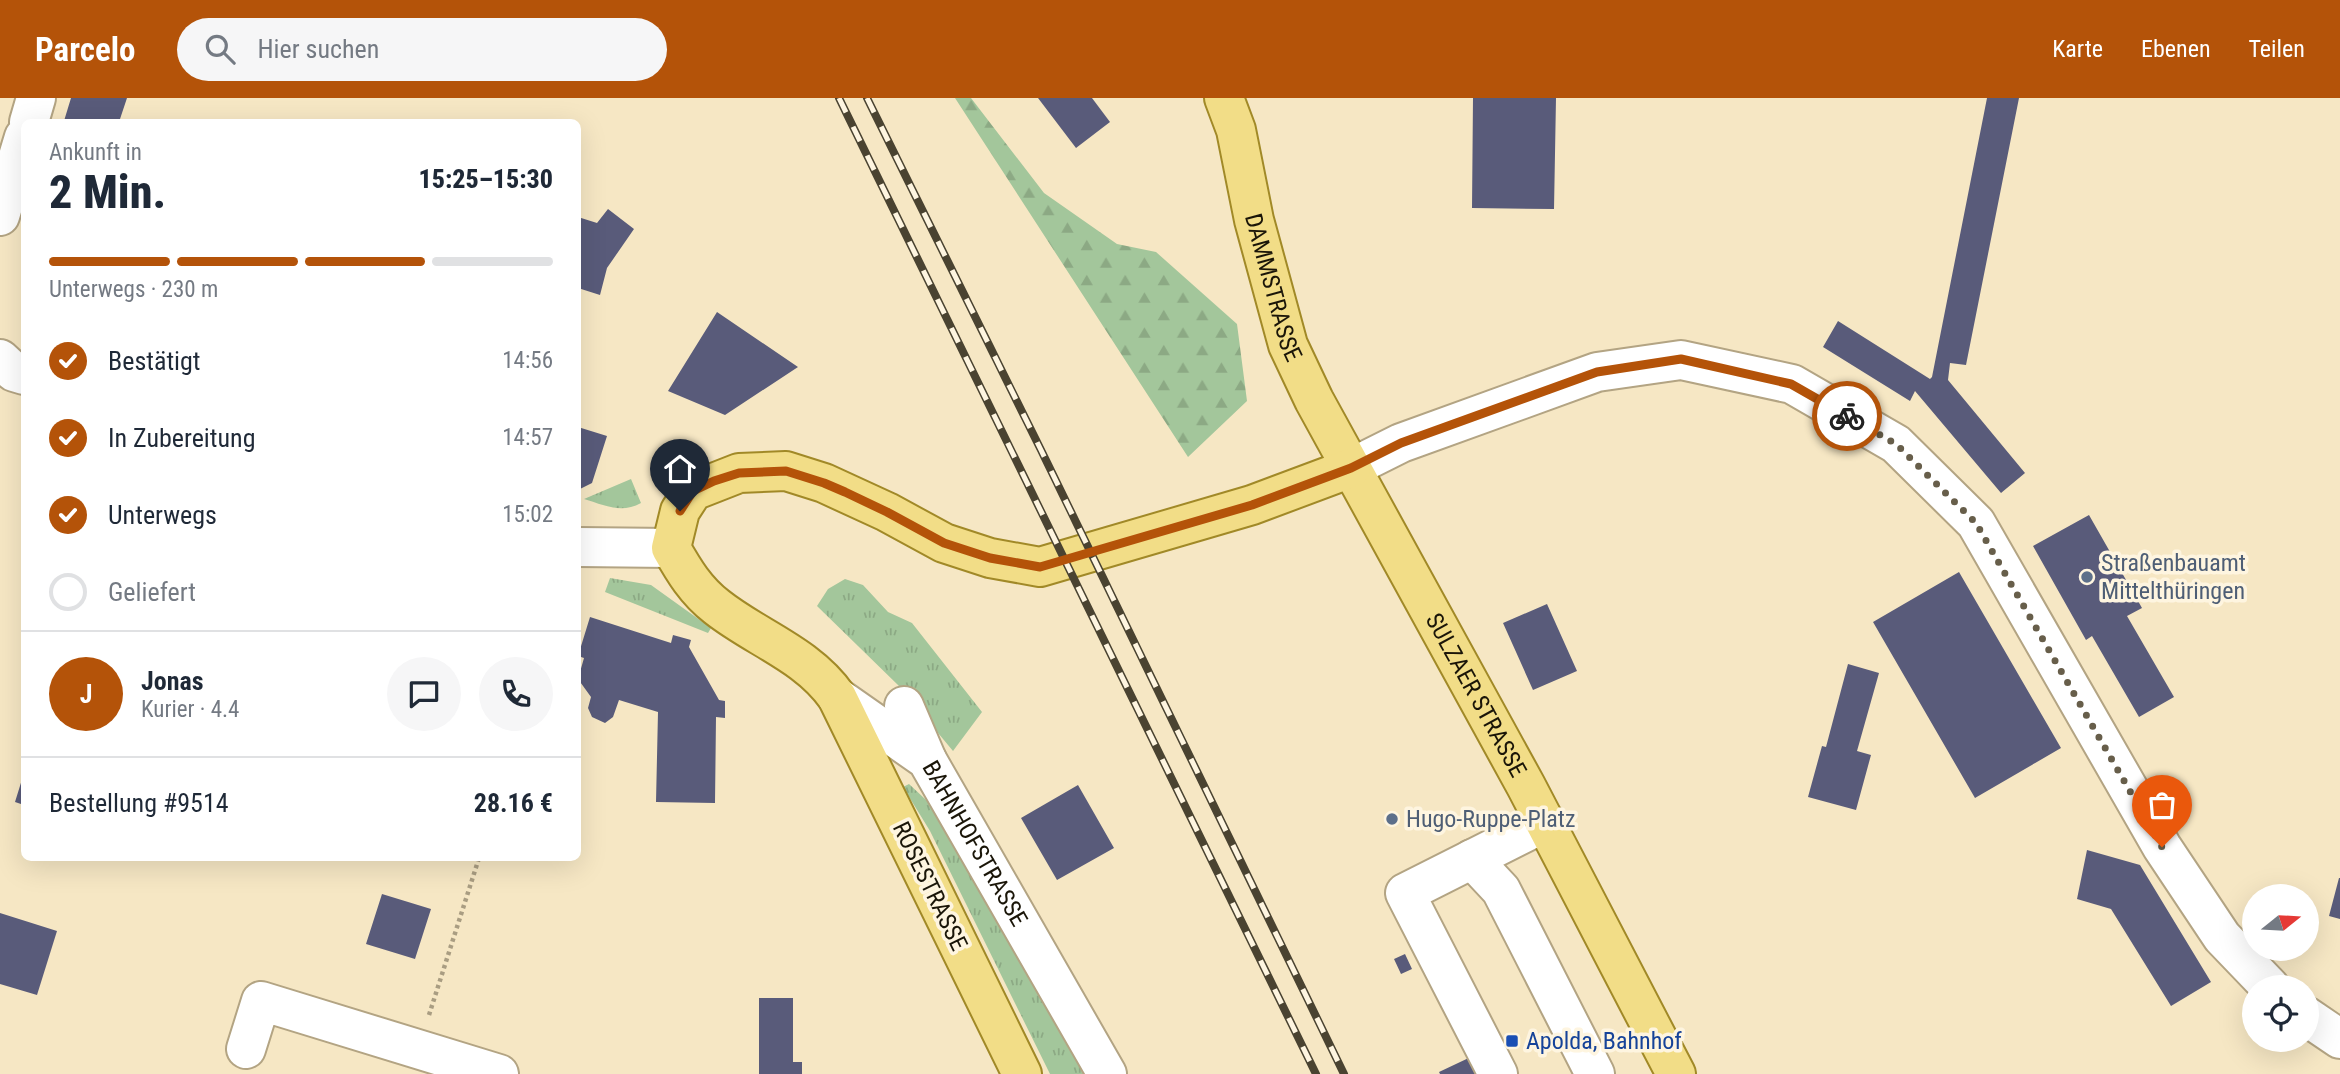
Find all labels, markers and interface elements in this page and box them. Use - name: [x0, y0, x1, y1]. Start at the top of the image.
- search box: [177, 18, 667, 81]
- text: Parcelo: [35, 30, 135, 69]
- icon: search: [201, 30, 239, 68]
- text: Hier suchen: [257, 34, 379, 64]
- text: Karte: [2052, 35, 2103, 63]
- text: Ebenen: [2141, 35, 2211, 63]
- text: Teilen: [2249, 35, 2305, 63]
- text: Ankunft in: [49, 139, 142, 166]
- text: 15:25–15:30: [419, 164, 553, 194]
- text: 2 Min.: [49, 165, 166, 219]
- street label: DAMMSTRASSE: [1239, 211, 1308, 366]
- text: Unterwegs · 230 m: [49, 276, 218, 303]
- icon: check: [49, 342, 87, 380]
- text: Bestätigt: [108, 346, 201, 376]
- text: 14:56: [502, 347, 553, 374]
- courier: [1812, 381, 1882, 451]
- icon: bike: [1828, 397, 1866, 435]
- icon: check: [49, 419, 87, 457]
- text: In Zubereitung: [108, 423, 256, 453]
- text: 14:57: [502, 424, 553, 451]
- pin: [650, 439, 710, 511]
- icon: home: [661, 450, 699, 488]
- icon: check: [49, 496, 87, 534]
- text: Unterwegs: [108, 500, 217, 530]
- text: 15:02: [502, 501, 553, 528]
- place label: Straßenbauamt Mittelthüringen: [2101, 549, 2246, 605]
- marker: Straßenbauamt Mittelthüringen: [2079, 569, 2095, 585]
- text: Geliefert: [108, 577, 196, 607]
- street label: SULZAER STRASSE: [1420, 608, 1532, 782]
- button: chat: [387, 657, 461, 731]
- button: phone: [479, 657, 553, 731]
- text: Jonas: [141, 666, 204, 696]
- text: J: [80, 679, 92, 709]
- text: Kurier · 4.4: [141, 696, 239, 723]
- street label: BAHNHOFSTRASSE: [916, 756, 1033, 931]
- pin: [2132, 775, 2192, 847]
- icon: bag: [2143, 786, 2181, 824]
- text: Bestellung #9514: [49, 788, 229, 818]
- text: 28.16 €: [474, 788, 553, 818]
- place label: Hugo-Ruppe-Platz: [1406, 805, 1575, 833]
- marker: Hugo-Ruppe-Platz: [1384, 811, 1400, 827]
- street label: ROSESTRASSE: [887, 817, 973, 955]
- north arrow: [2242, 884, 2319, 961]
- map controls: [2242, 884, 2319, 1052]
- button: locate: [2242, 975, 2319, 1052]
- place label: Apolda, Bahnhof: [1526, 1027, 1682, 1055]
- marker: Apolda, Bahnhof: [1504, 1033, 1520, 1049]

